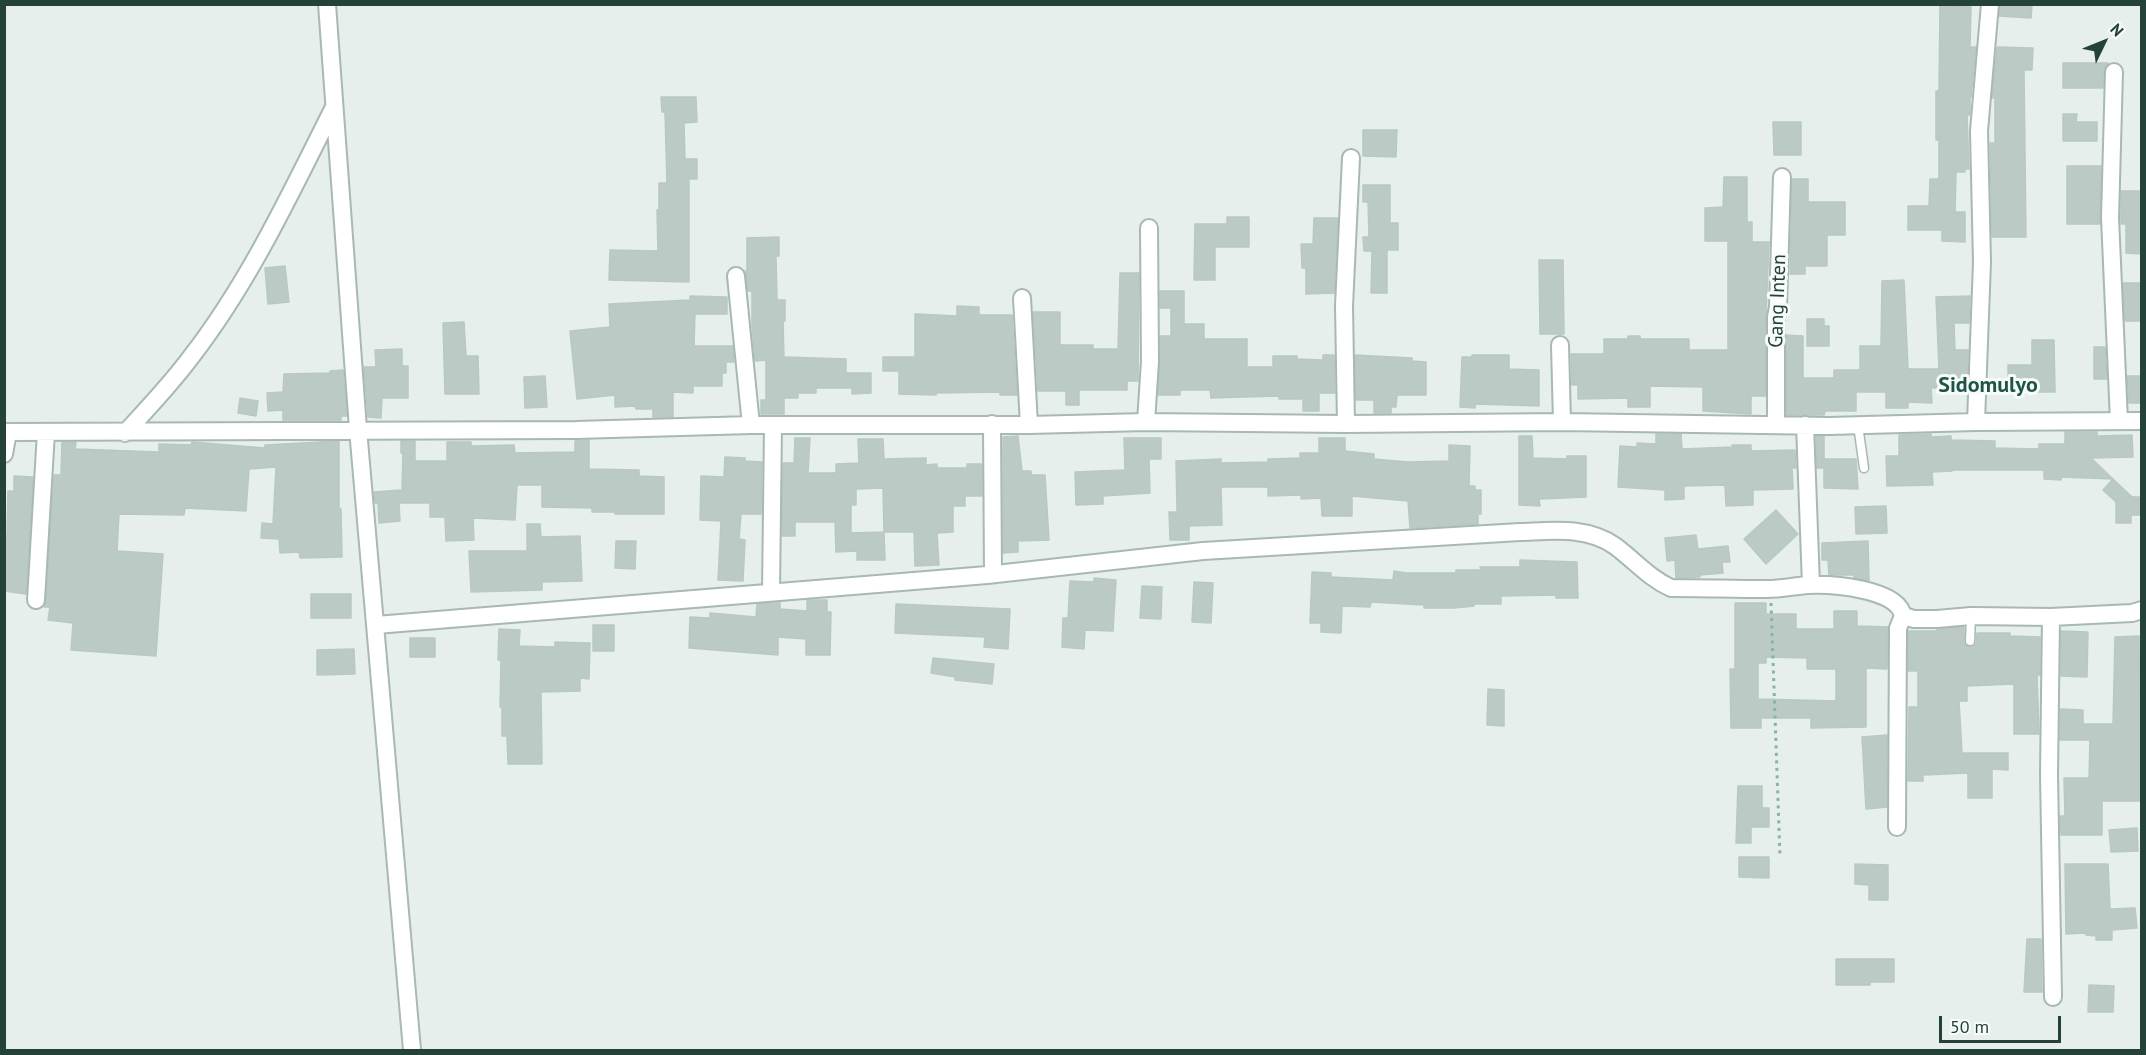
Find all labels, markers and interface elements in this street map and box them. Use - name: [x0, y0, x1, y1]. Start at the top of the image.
- north arrow: [2074, 12, 2134, 72]
- text: N: [2106, 19, 2128, 40]
- street label: Gang Inten: [1764, 254, 1792, 348]
- district label: Sidomulyo: [1938, 373, 2038, 399]
- scale bar: [1942, 1004, 2064, 1042]
- text: 50 m: [1950, 1015, 1989, 1038]

